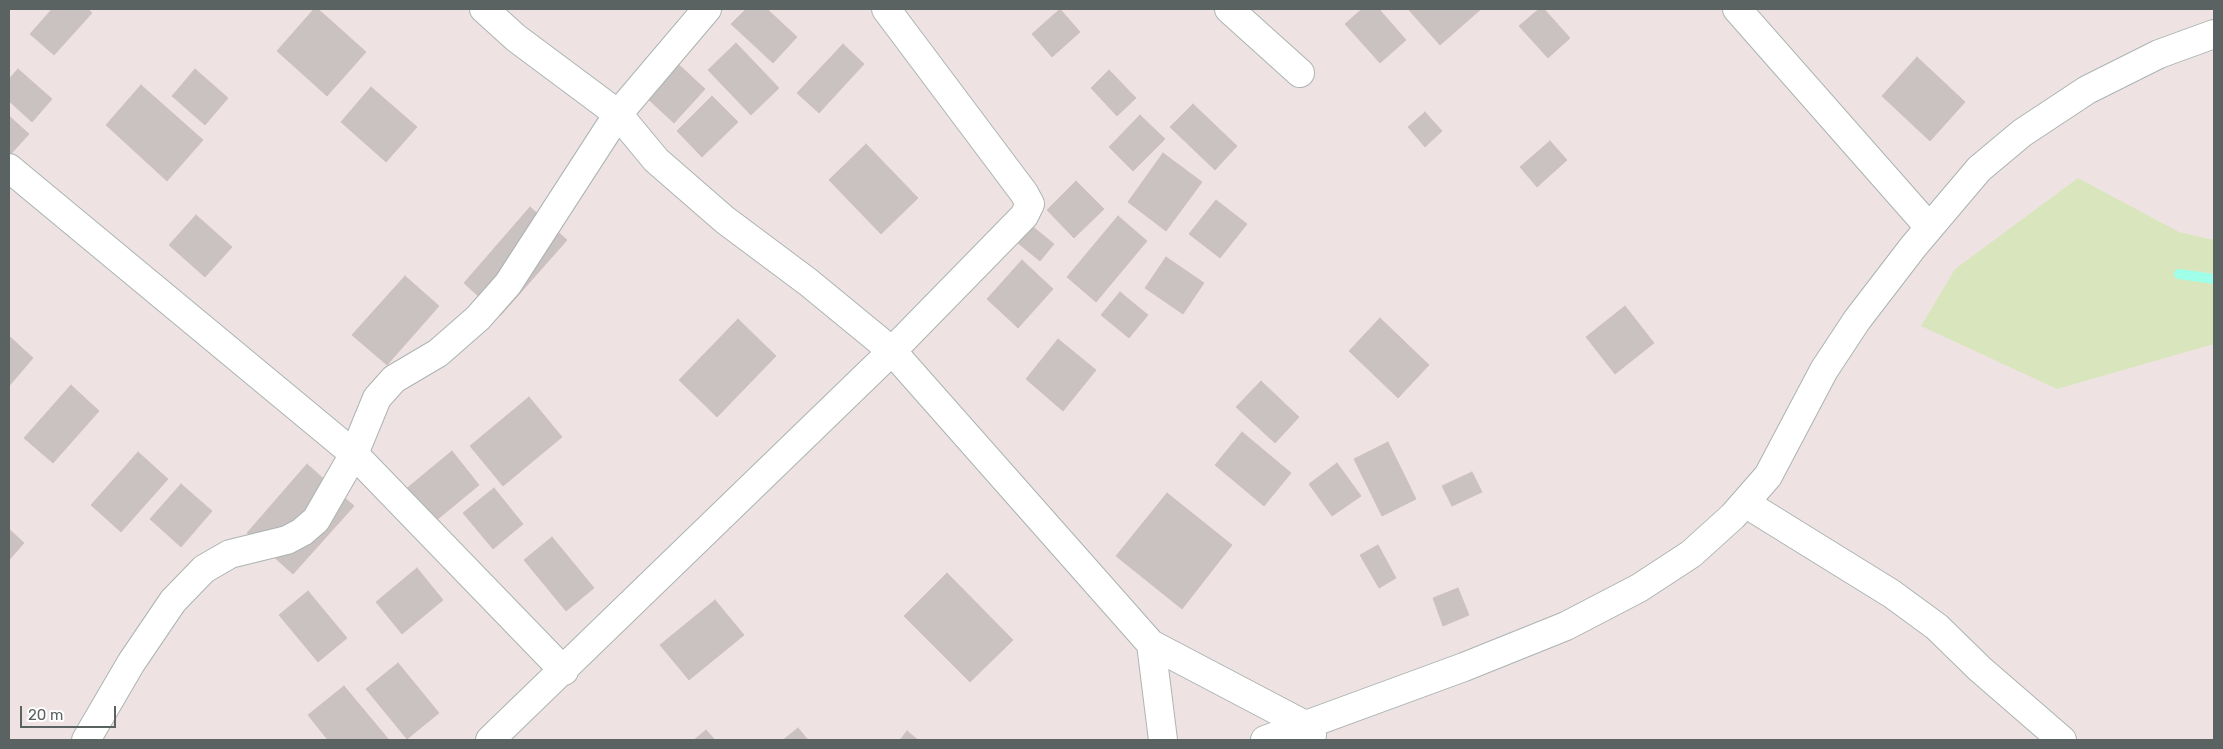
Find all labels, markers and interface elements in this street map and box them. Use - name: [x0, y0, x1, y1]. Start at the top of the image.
- scale bar: [22, 696, 119, 728]
- text: 20 m: [28, 706, 63, 724]

